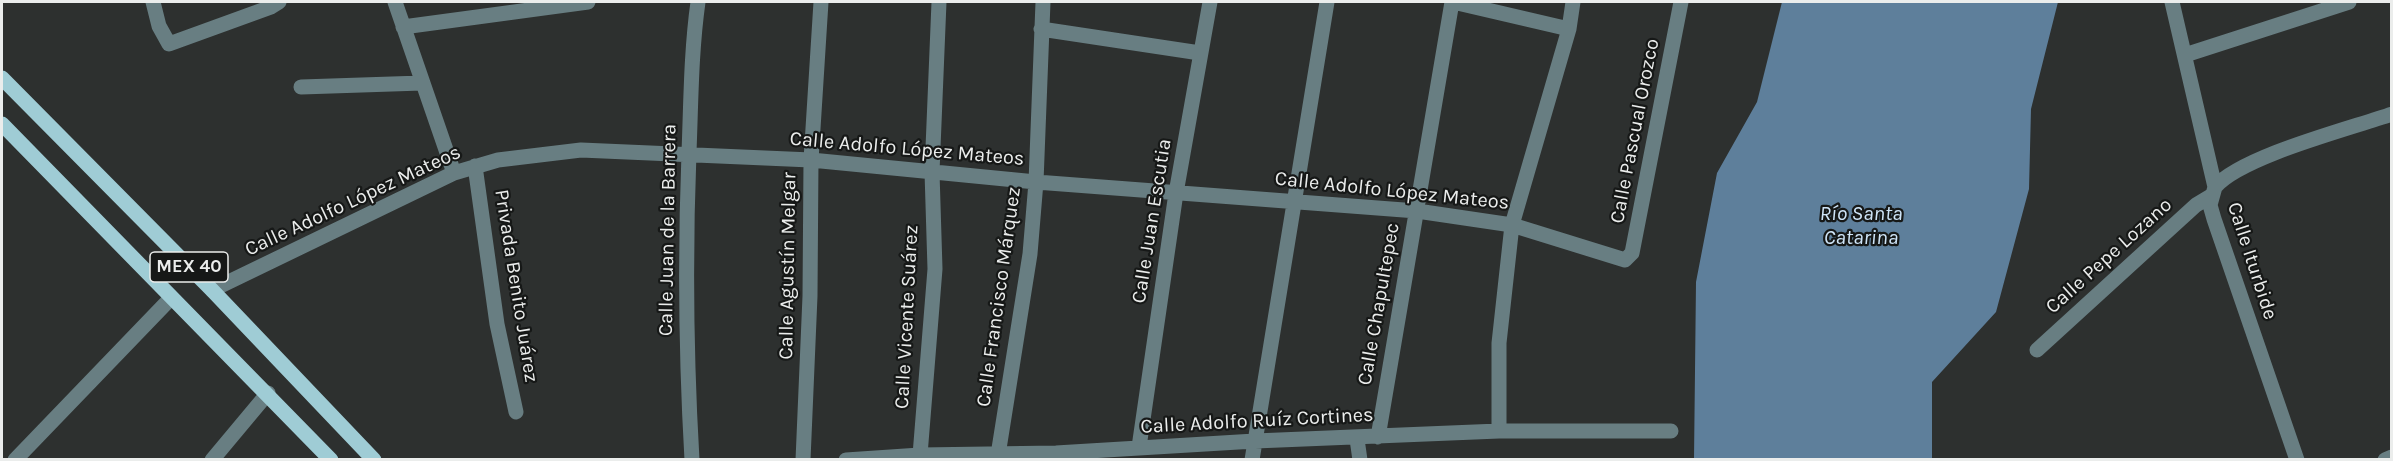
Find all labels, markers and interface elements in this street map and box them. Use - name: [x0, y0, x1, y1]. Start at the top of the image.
- street label: Calle Pascual Orozco: [1605, 37, 1665, 225]
- street label: Calle Juan de la Barrera: [654, 124, 682, 336]
- street label: Calle Adolfo López Mateos: [789, 127, 1025, 171]
- street label: Calle Juan Escutia: [1127, 137, 1177, 305]
- street label: Calle Adolfo López Mateos: [241, 140, 465, 262]
- street label: Calle Adolfo López Mateos: [1274, 167, 1510, 215]
- street label: Calle Agustín Melgar: [774, 172, 802, 360]
- street label: Calle Francisco Márquez: [972, 186, 1026, 408]
- street label: Privada Benito Juárez: [489, 188, 543, 384]
- street label: Calle Pepe Lozano: [2041, 193, 2177, 319]
- street label: Calle Iturbide: [2222, 199, 2282, 323]
- water label: Río Santa Catarina: [1819, 201, 1903, 251]
- street label: Calle Chapultepec: [1353, 221, 1405, 387]
- street label: Calle Vicente Suárez: [890, 224, 924, 410]
- road number: MEX 40: [150, 252, 228, 282]
- street label: Calle Adolfo Ruíz Cortines: [1140, 403, 1374, 439]

